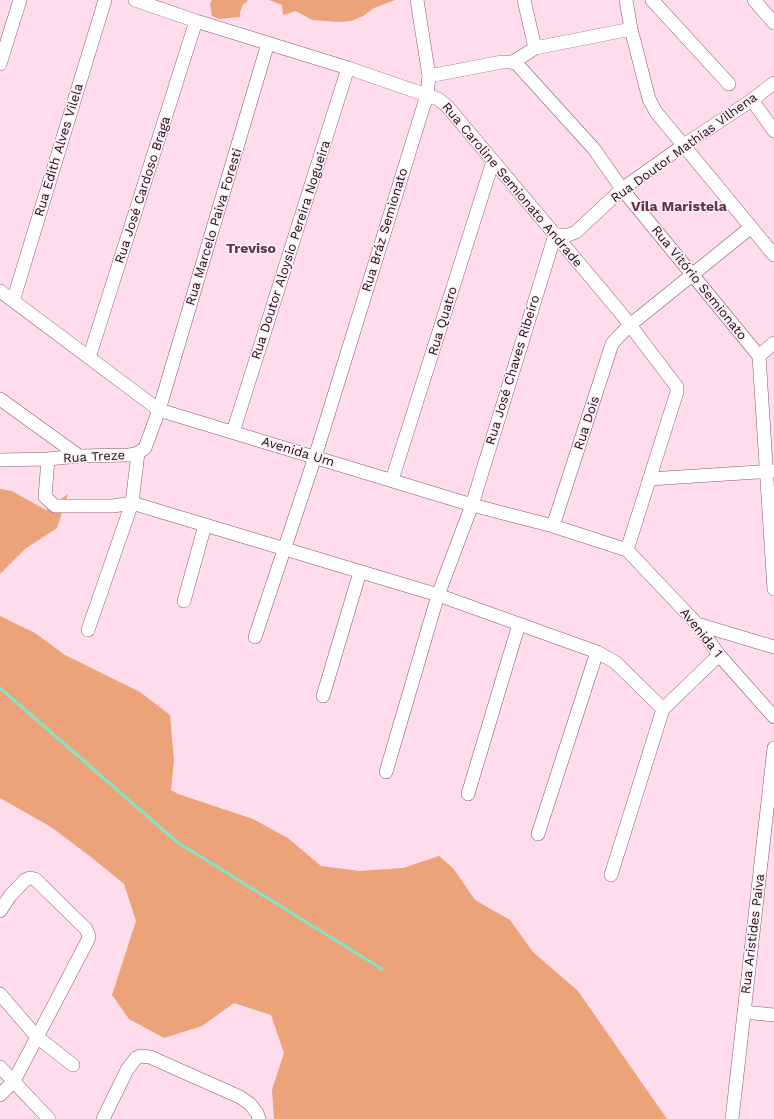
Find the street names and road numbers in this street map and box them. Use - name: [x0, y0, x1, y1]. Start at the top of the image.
- street label: Rua Edith Alves Vilela: [31, 82, 87, 218]
- street label: Rua Doutor Mathias Vilhena: [608, 90, 760, 206]
- street label: Rua Caroline Semionato Andrade: [438, 100, 586, 270]
- street label: Rua José Cardoso Braga: [112, 114, 174, 266]
- street label: Rua Doutor Aloysio Pereira Nogueira: [248, 138, 334, 362]
- street label: Rua Marcelo Paiva Foresti: [183, 147, 245, 307]
- street label: Rua Bráz Semionato: [359, 166, 411, 294]
- street label: Rua Vitório Semionato: [648, 223, 750, 343]
- street label: Rua Quatro: [425, 285, 461, 357]
- street label: Rua José Chaves Ribeiro: [483, 293, 543, 447]
- street label: Rua Dois: [571, 394, 603, 452]
- street label: Avenida Um: [260, 434, 336, 470]
- street label: Rua Treze: [63, 448, 125, 466]
- street label: Avenida 1: [676, 605, 726, 661]
- street label: Rua Aristides Paiva: [738, 873, 768, 995]

